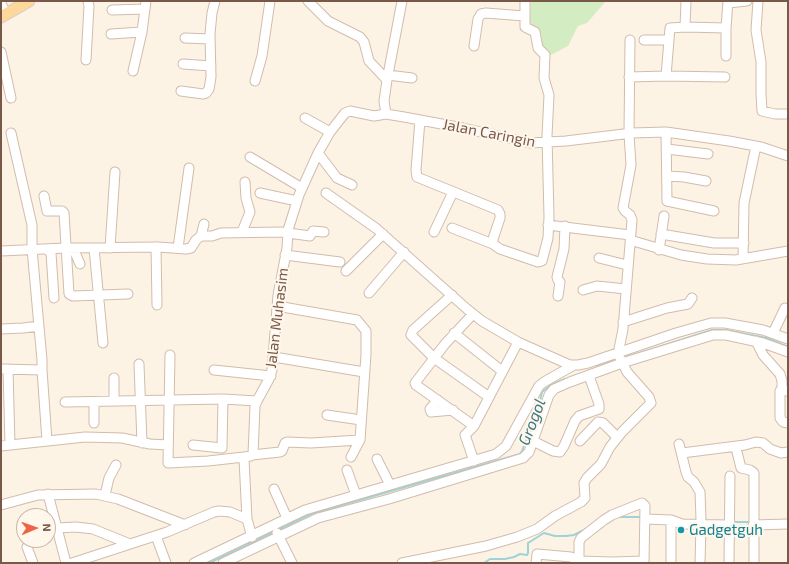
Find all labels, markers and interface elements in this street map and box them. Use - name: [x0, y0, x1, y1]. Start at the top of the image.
- street label: Jalan Caringin: [441, 115, 537, 151]
- street label: Jalan Muhasim: [262, 267, 292, 369]
- water label: Grogol: [514, 396, 550, 448]
- north arrow: [16, 508, 56, 548]
- place label: Gadgetguh: [689, 521, 763, 539]
- text: N: [41, 523, 54, 532]
- marker: Gadgetguh: [676, 525, 686, 535]

